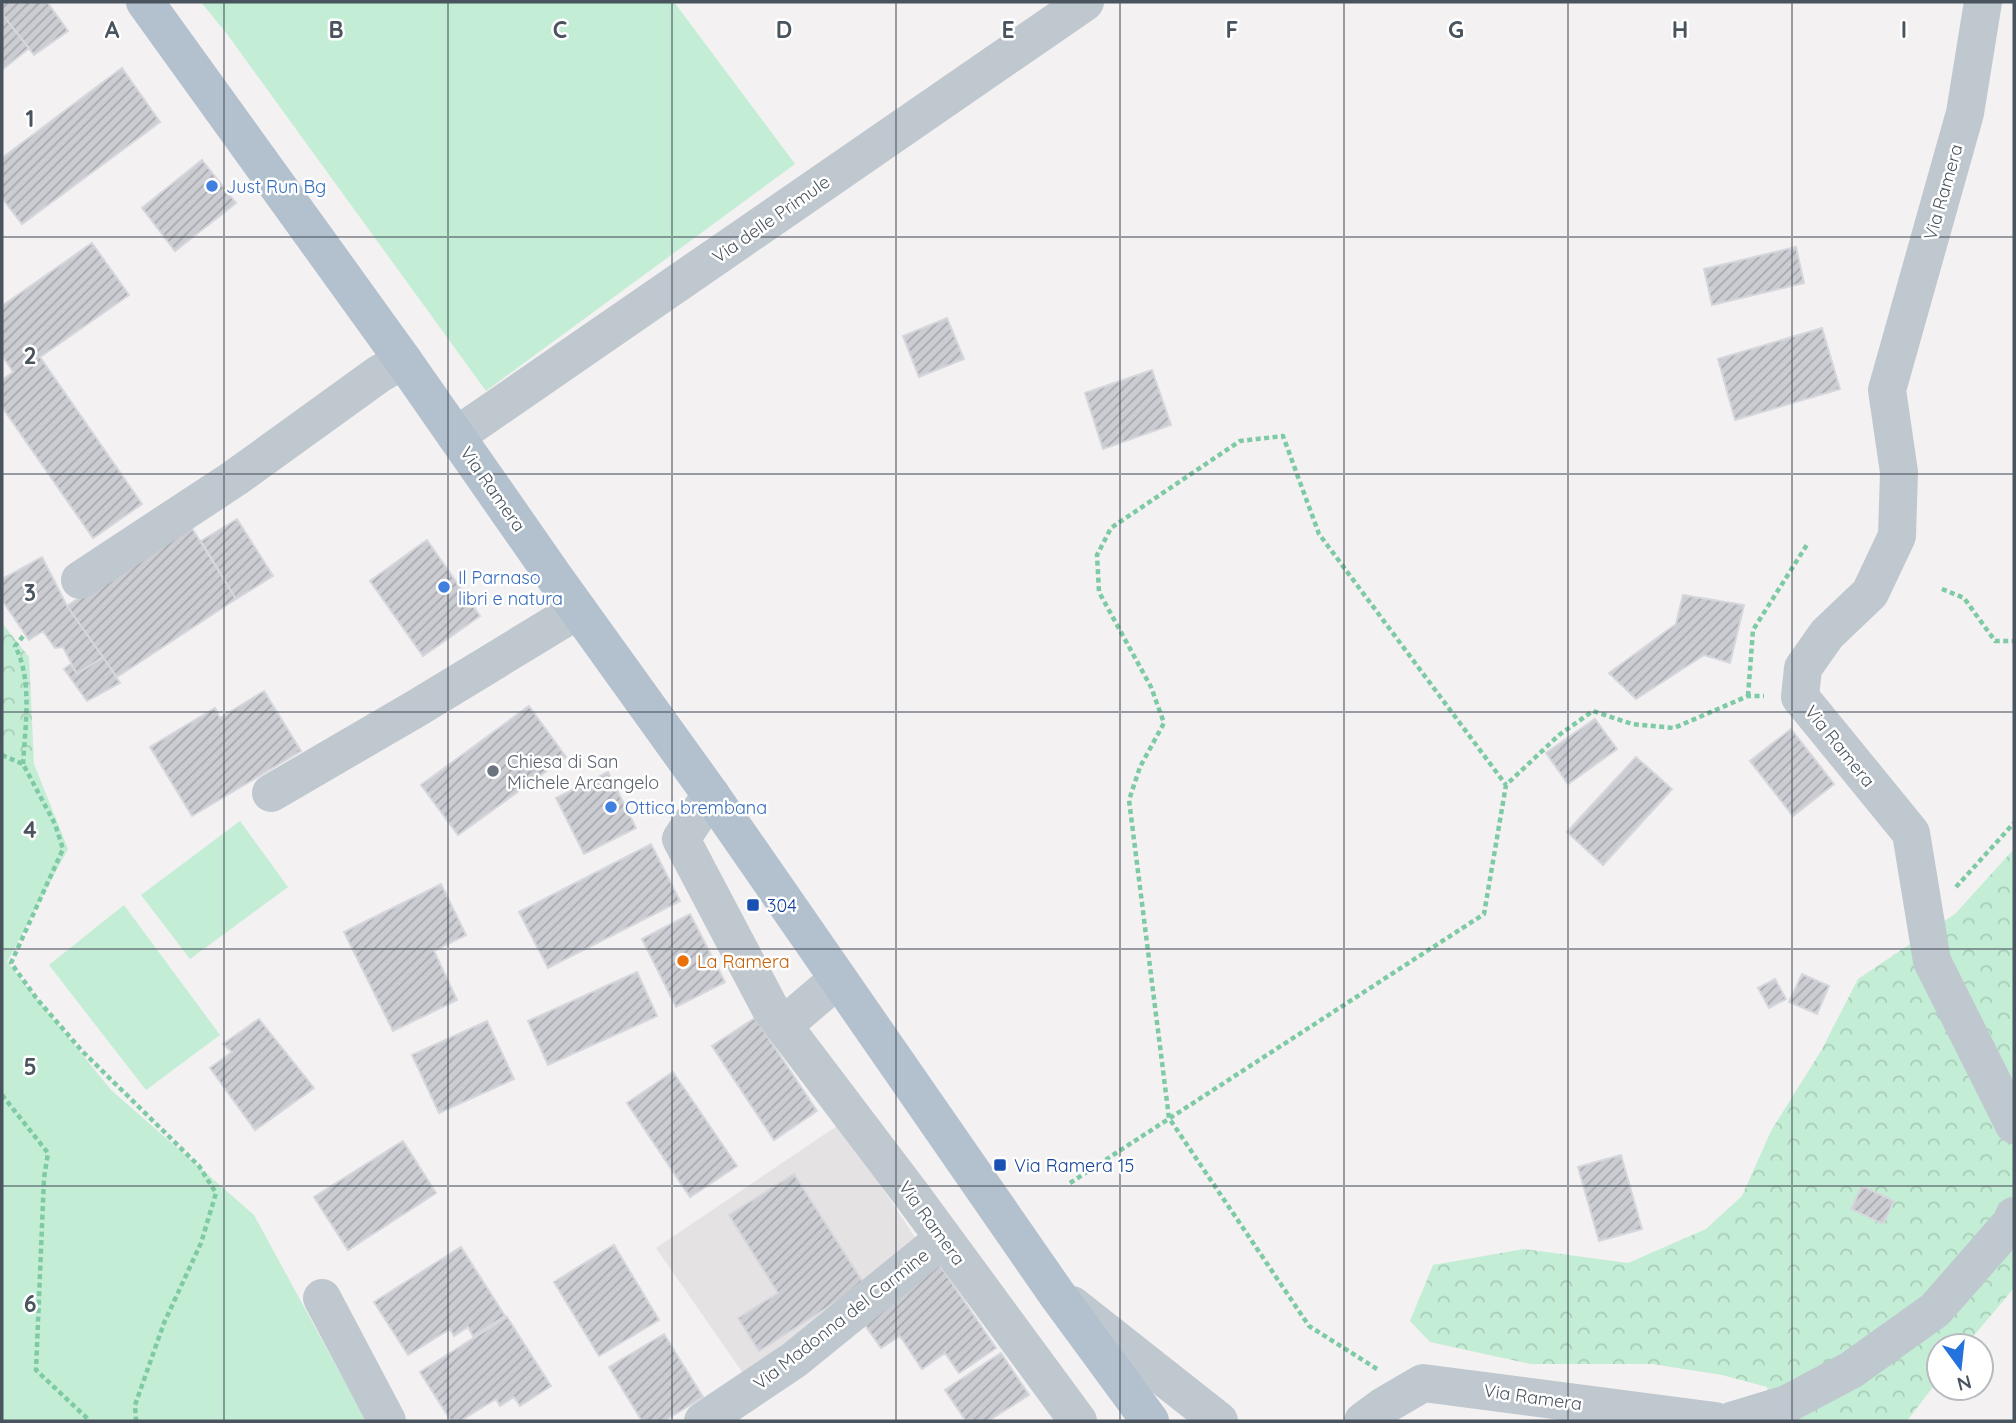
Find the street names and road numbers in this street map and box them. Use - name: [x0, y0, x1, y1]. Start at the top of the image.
- street label: Via Ramera: [1918, 141, 1968, 243]
- street label: Via delle Primule: [708, 170, 834, 268]
- street label: Via Ramera: [455, 442, 531, 536]
- street label: Via Ramera: [1800, 700, 1880, 792]
- street label: Via Ramera: [894, 1176, 970, 1270]
- street label: Via Madonna del Carmine: [749, 1243, 933, 1395]
- street label: Via Ramera: [1482, 1379, 1584, 1415]

